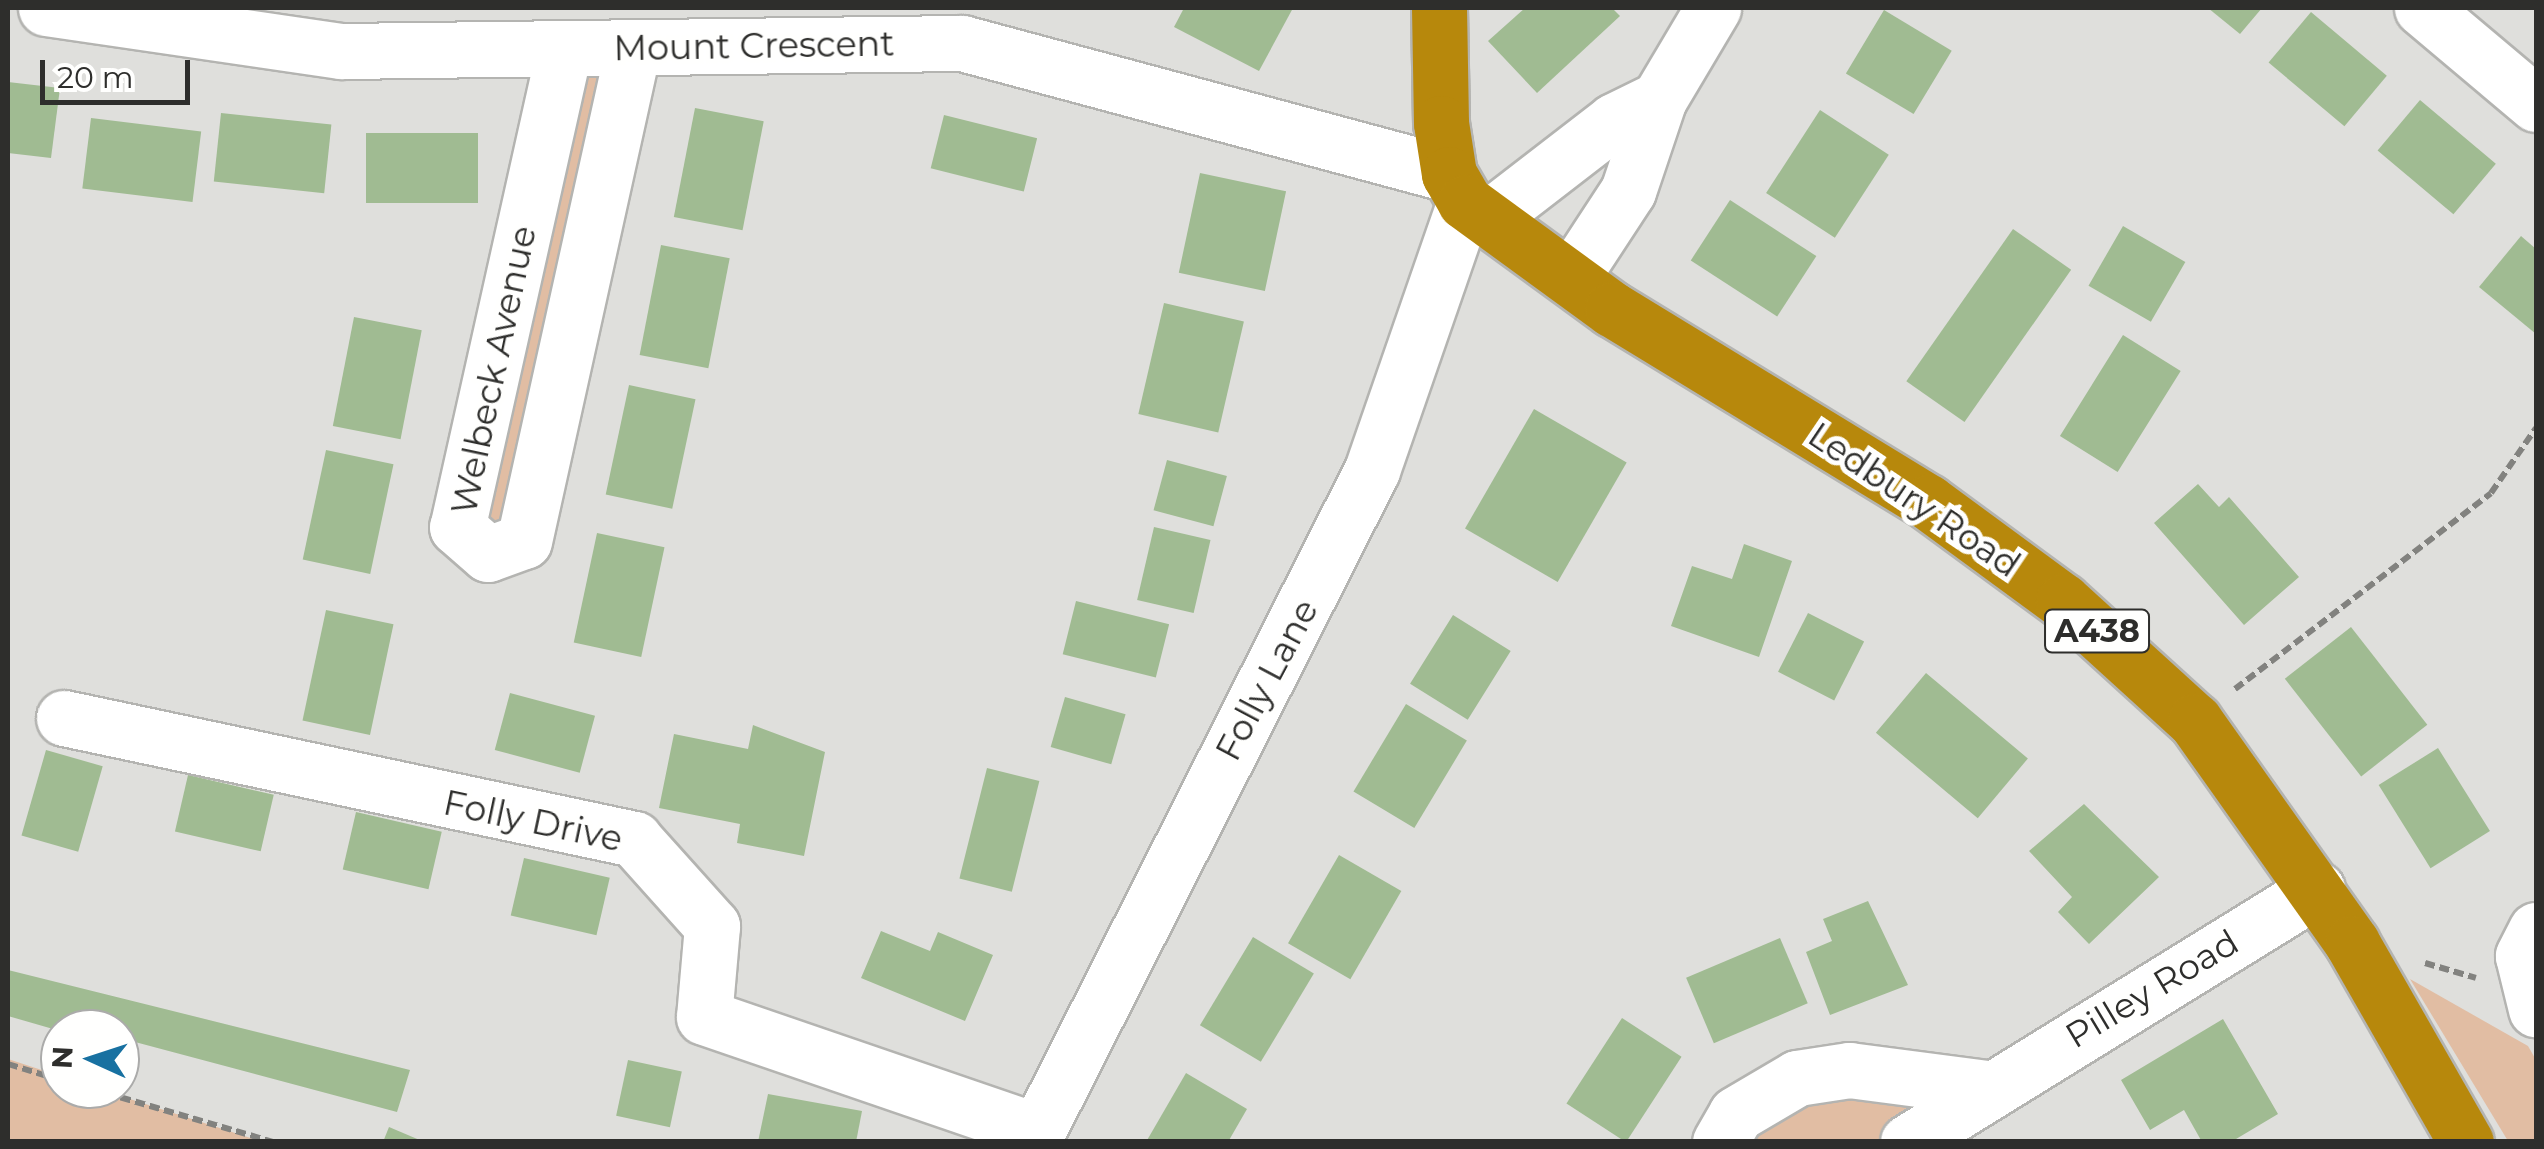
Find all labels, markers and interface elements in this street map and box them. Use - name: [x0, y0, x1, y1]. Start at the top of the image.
- street label: Mount Crescent: [613, 23, 895, 69]
- scale bar: [45, 40, 195, 102]
- text: 20 m: [57, 59, 134, 96]
- street label: Welbeck Avenue: [443, 222, 545, 518]
- street label: Ledbury Road: [1800, 414, 2028, 586]
- street label: Folly Lane: [1207, 592, 1327, 768]
- road number: A438: [2042, 604, 2152, 658]
- street label: Folly Drive: [440, 782, 626, 860]
- street label: Pilley Road: [2058, 921, 2246, 1057]
- north arrow: [40, 1009, 140, 1109]
- text: N: [44, 1045, 80, 1070]

